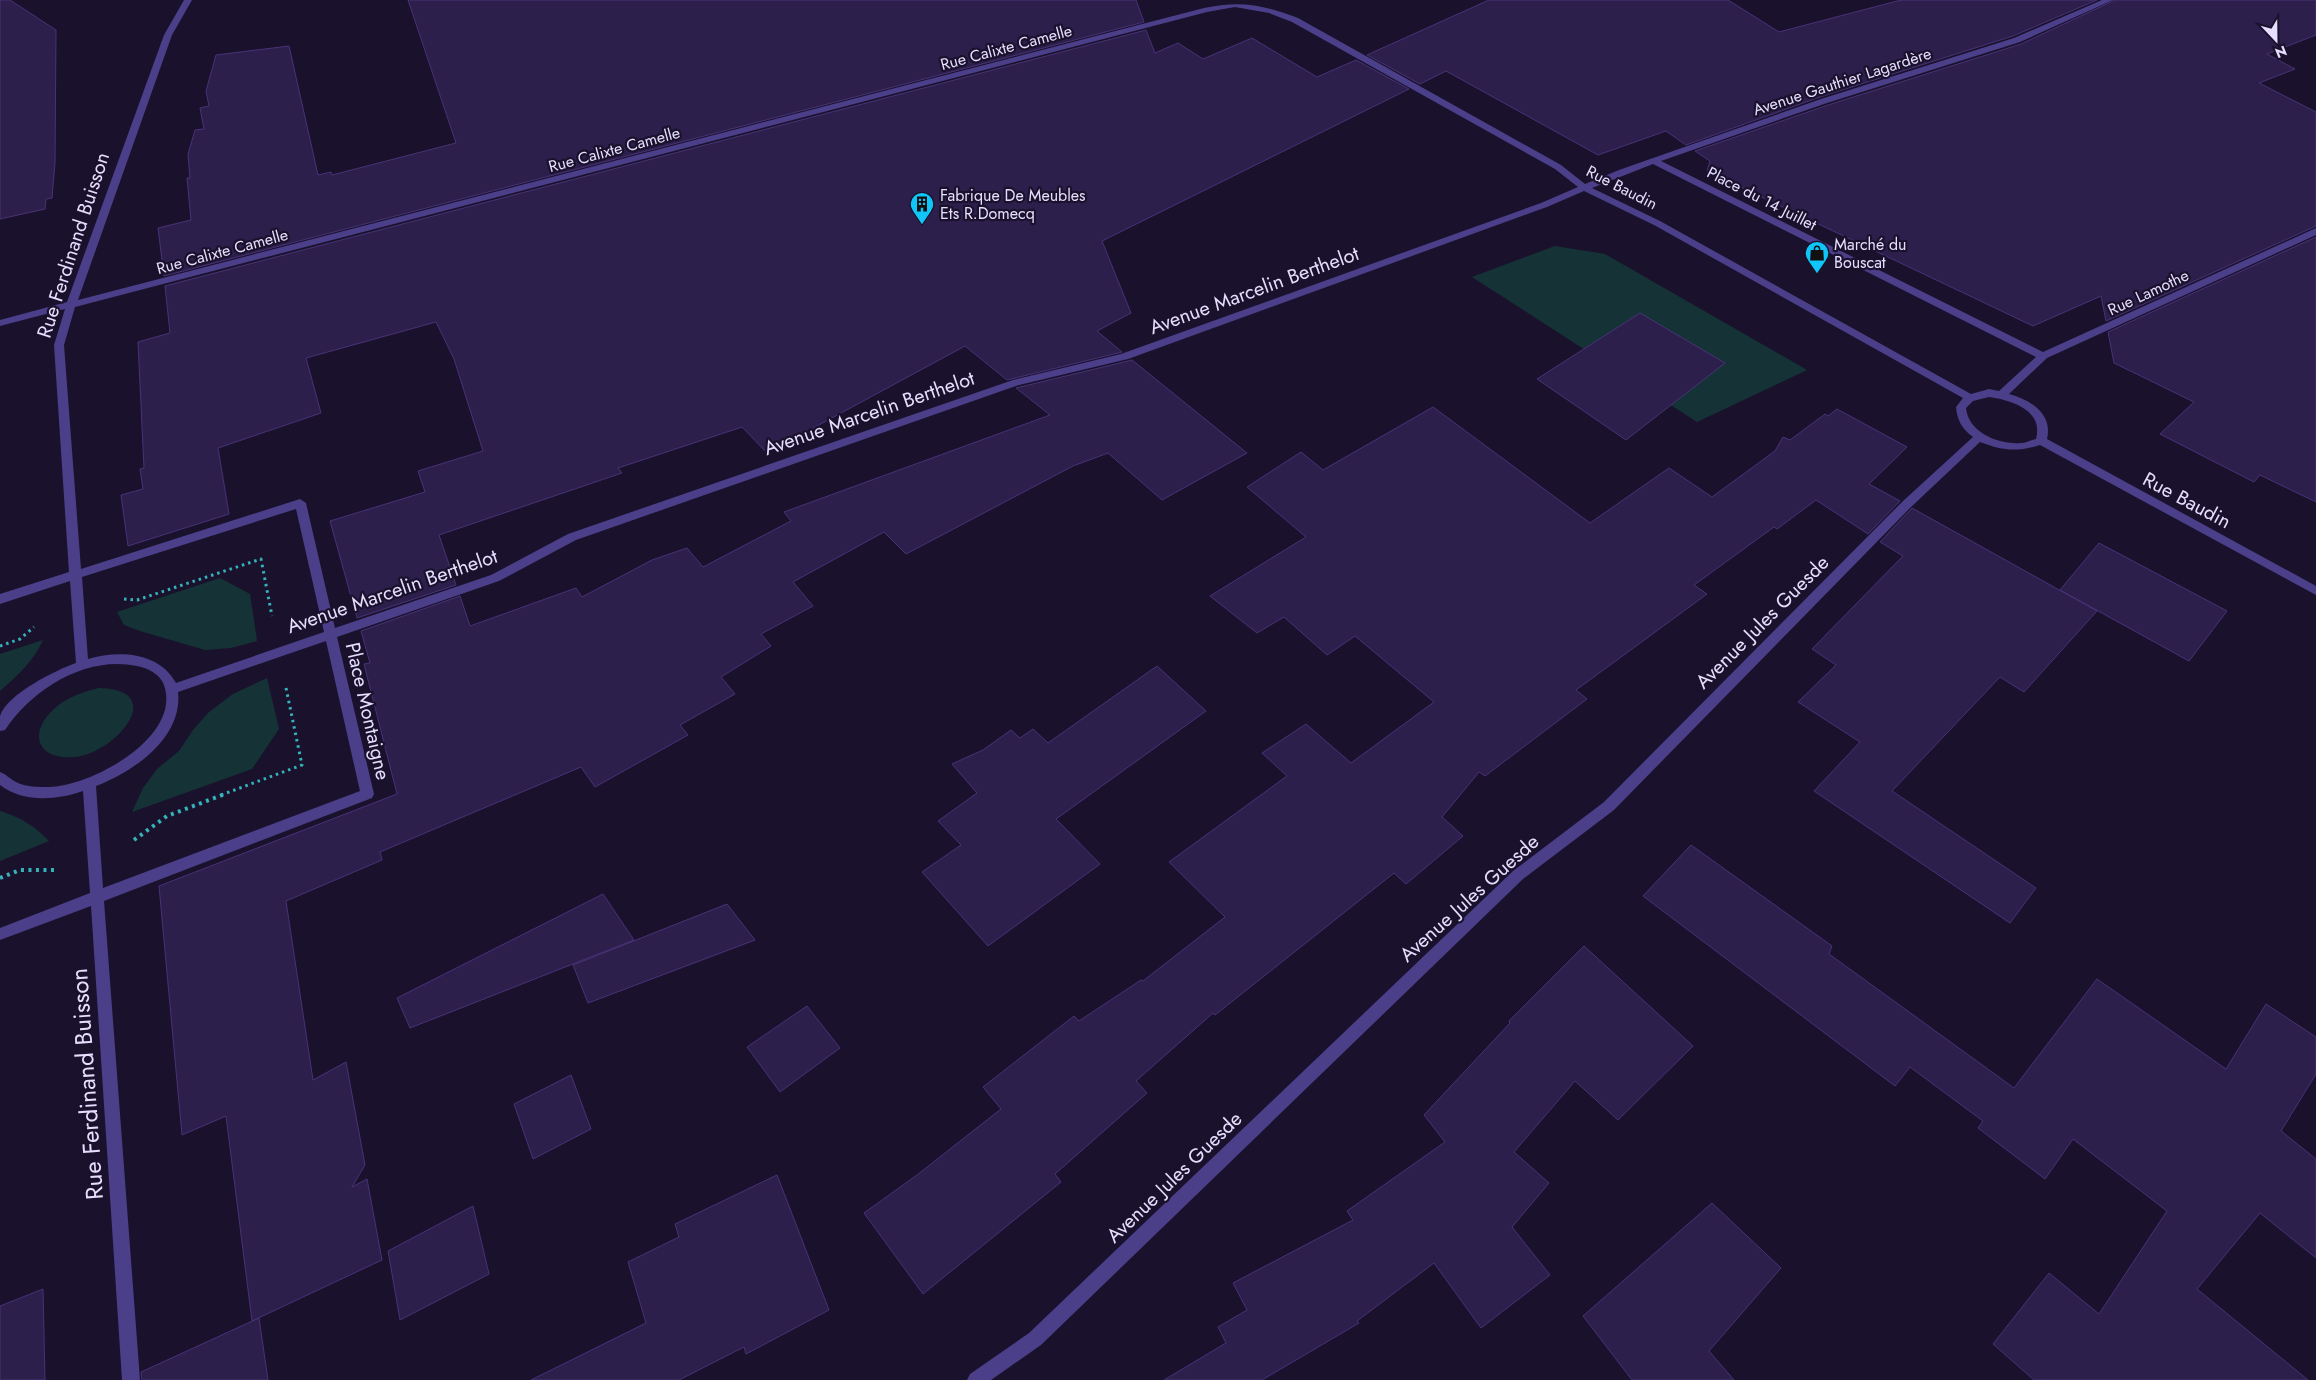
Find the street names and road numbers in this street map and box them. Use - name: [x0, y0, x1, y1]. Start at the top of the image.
- street label: Rue Calixte Camelle: [938, 19, 1075, 76]
- street label: Avenue Gauthier Lagardère: [1750, 42, 1934, 121]
- street label: Rue Calixte Camelle: [546, 121, 683, 178]
- street label: Rue Ferdinand Buisson: [30, 149, 117, 342]
- street label: Rue Baudin: [1582, 160, 1661, 215]
- street label: Place du 14 Juillet: [1703, 161, 1821, 236]
- street label: Rue Calixte Camelle: [154, 223, 291, 280]
- street label: Avenue Marcelin Berthelot: [1145, 239, 1363, 342]
- street label: Rue Lamothe: [2104, 264, 2192, 321]
- street label: Avenue Marcelin Berthelot: [760, 364, 979, 463]
- street label: Rue Baudin: [2137, 465, 2236, 536]
- street label: Avenue Marcelin Berthelot: [283, 542, 502, 641]
- street label: Avenue Jules Guesde: [1689, 549, 1836, 696]
- street label: Place Montaigne: [338, 639, 397, 783]
- street label: Avenue Jules Guesde: [1393, 828, 1545, 969]
- street label: Rue Ferdinand Buisson: [61, 967, 112, 1201]
- street label: Avenue Jules Guesde: [1100, 1105, 1249, 1250]

